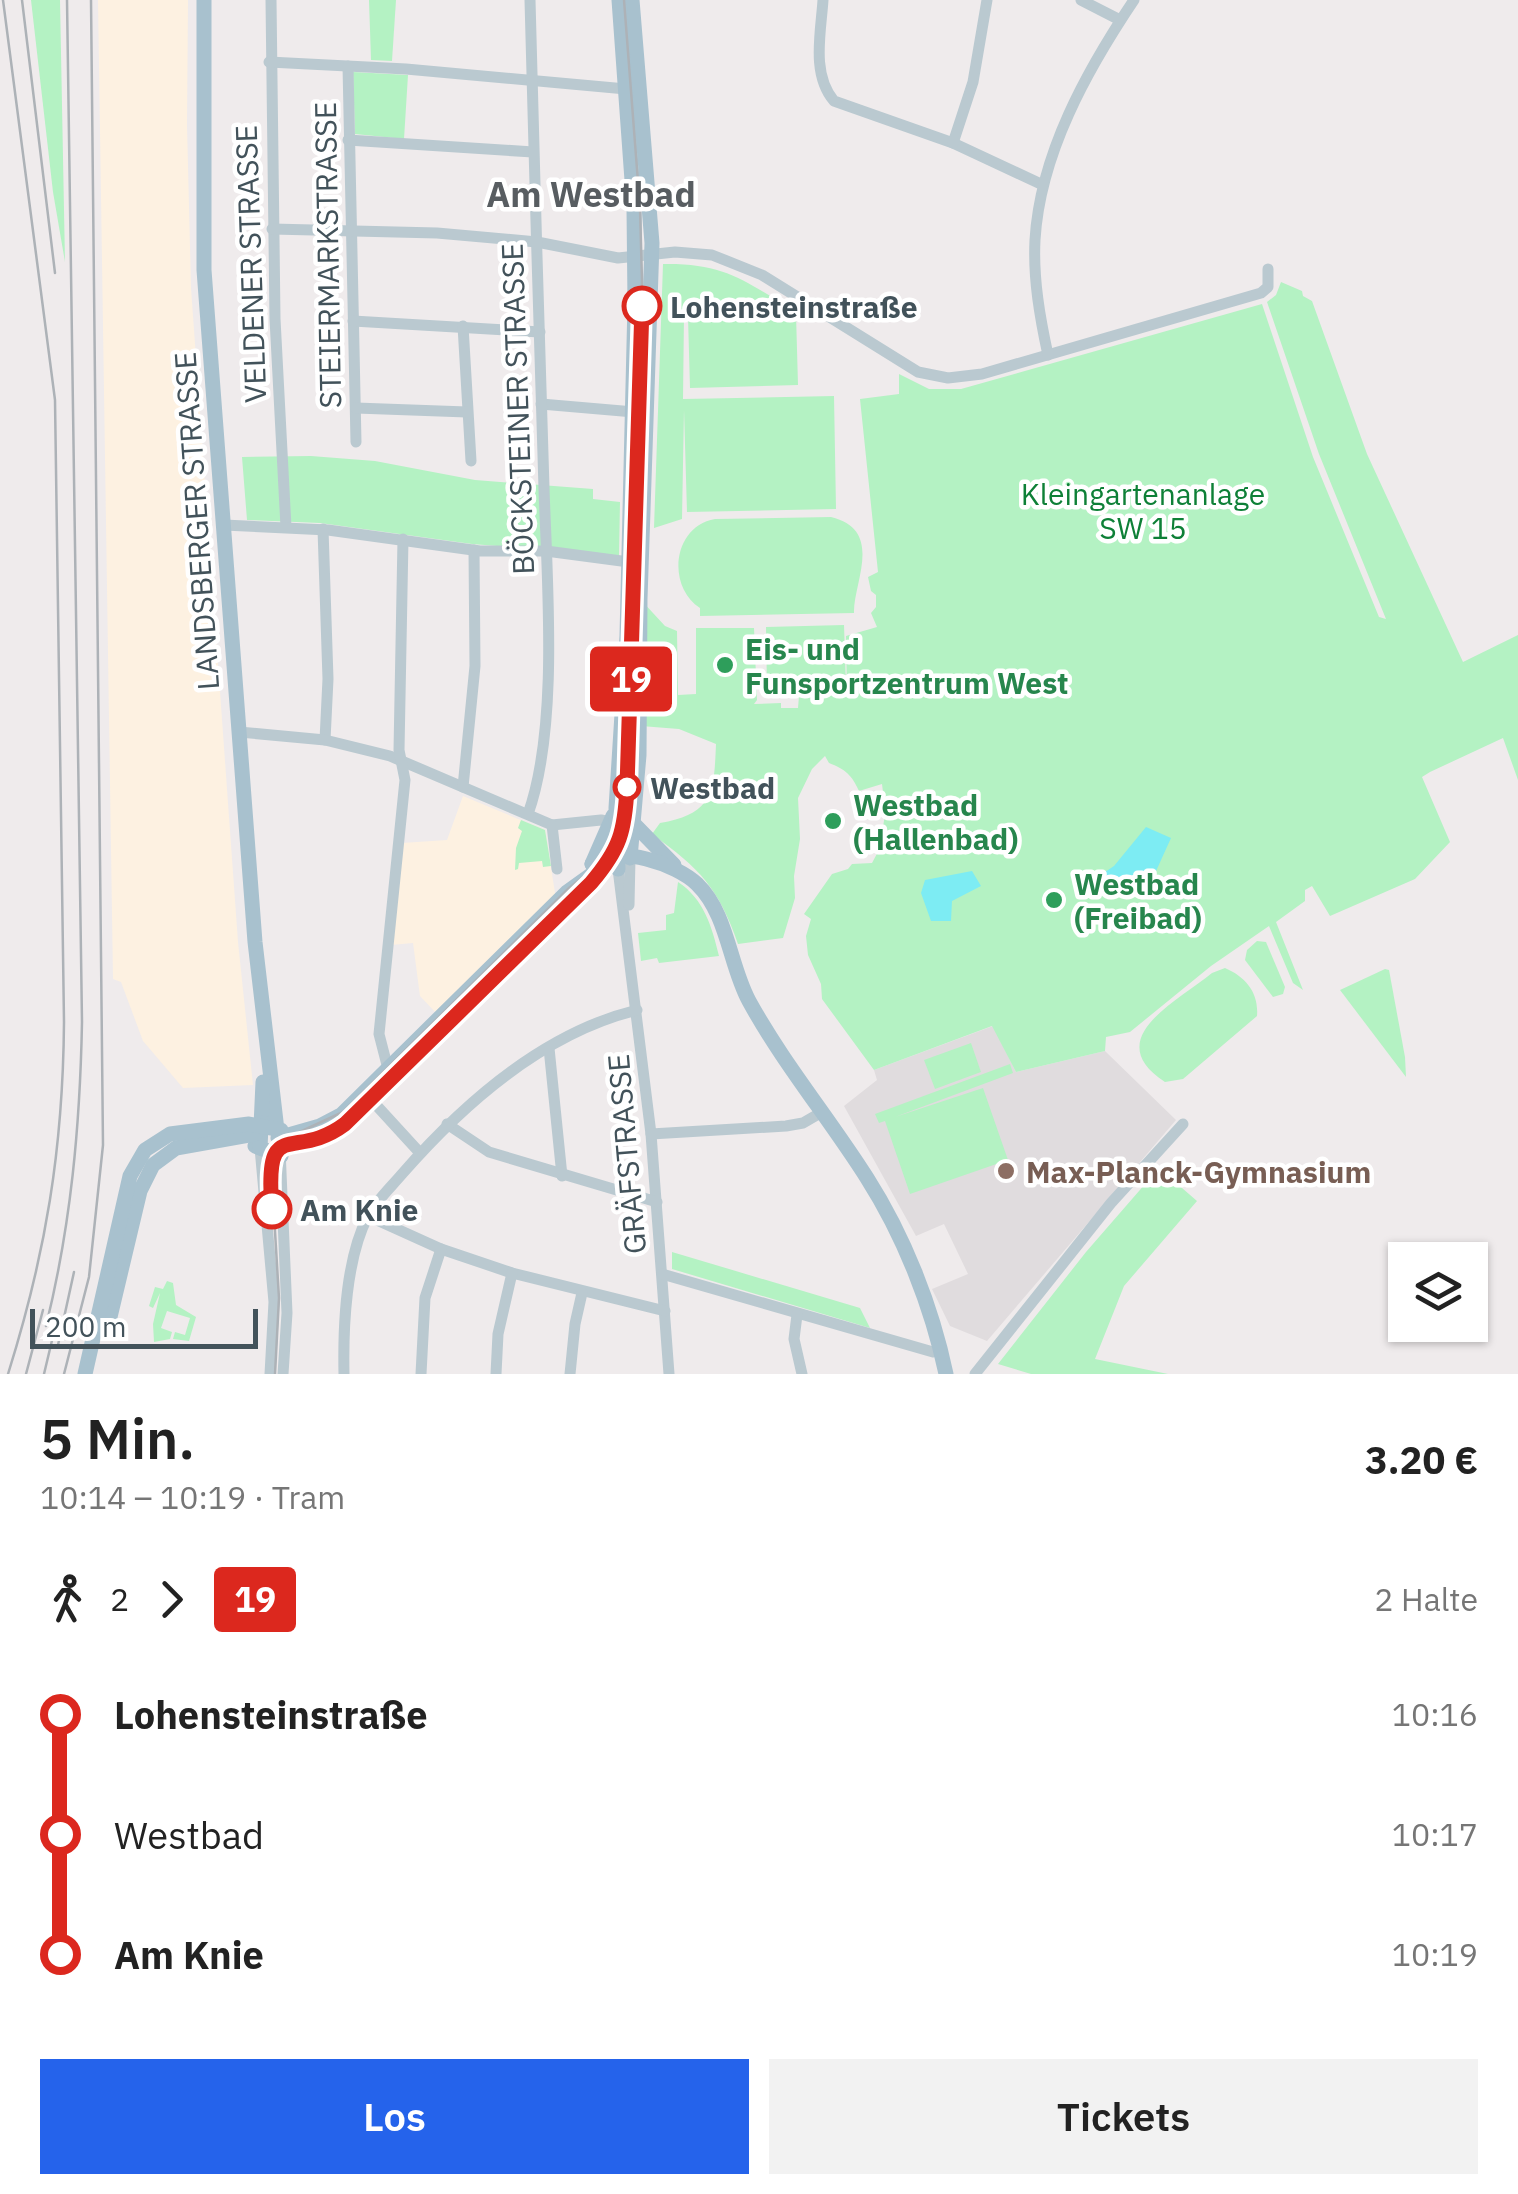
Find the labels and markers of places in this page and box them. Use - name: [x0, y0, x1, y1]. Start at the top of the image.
- marker: Lohensteinstraße: [623, 287, 661, 325]
- place label: Lohensteinstraße: [670, 287, 918, 326]
- place label: Eis- und Funsportzentrum West: [745, 629, 1069, 702]
- marker: Eis- und Funsportzentrum West: [714, 654, 736, 676]
- place label: Westbad: [650, 768, 775, 807]
- marker: Westbad: [614, 774, 640, 800]
- place label: Westbad (Hallenbad): [853, 785, 1018, 858]
- marker: Westbad (Hallenbad): [822, 810, 844, 832]
- place label: Westbad (Freibad): [1074, 864, 1202, 937]
- marker: Westbad (Freibad): [1043, 889, 1065, 911]
- place label: Max-Planck-Gymnasium: [1026, 1152, 1371, 1191]
- marker: Max-Planck-Gymnasium: [995, 1160, 1017, 1182]
- marker: Am Knie: [253, 1190, 291, 1228]
- place label: Am Knie: [300, 1190, 418, 1229]

